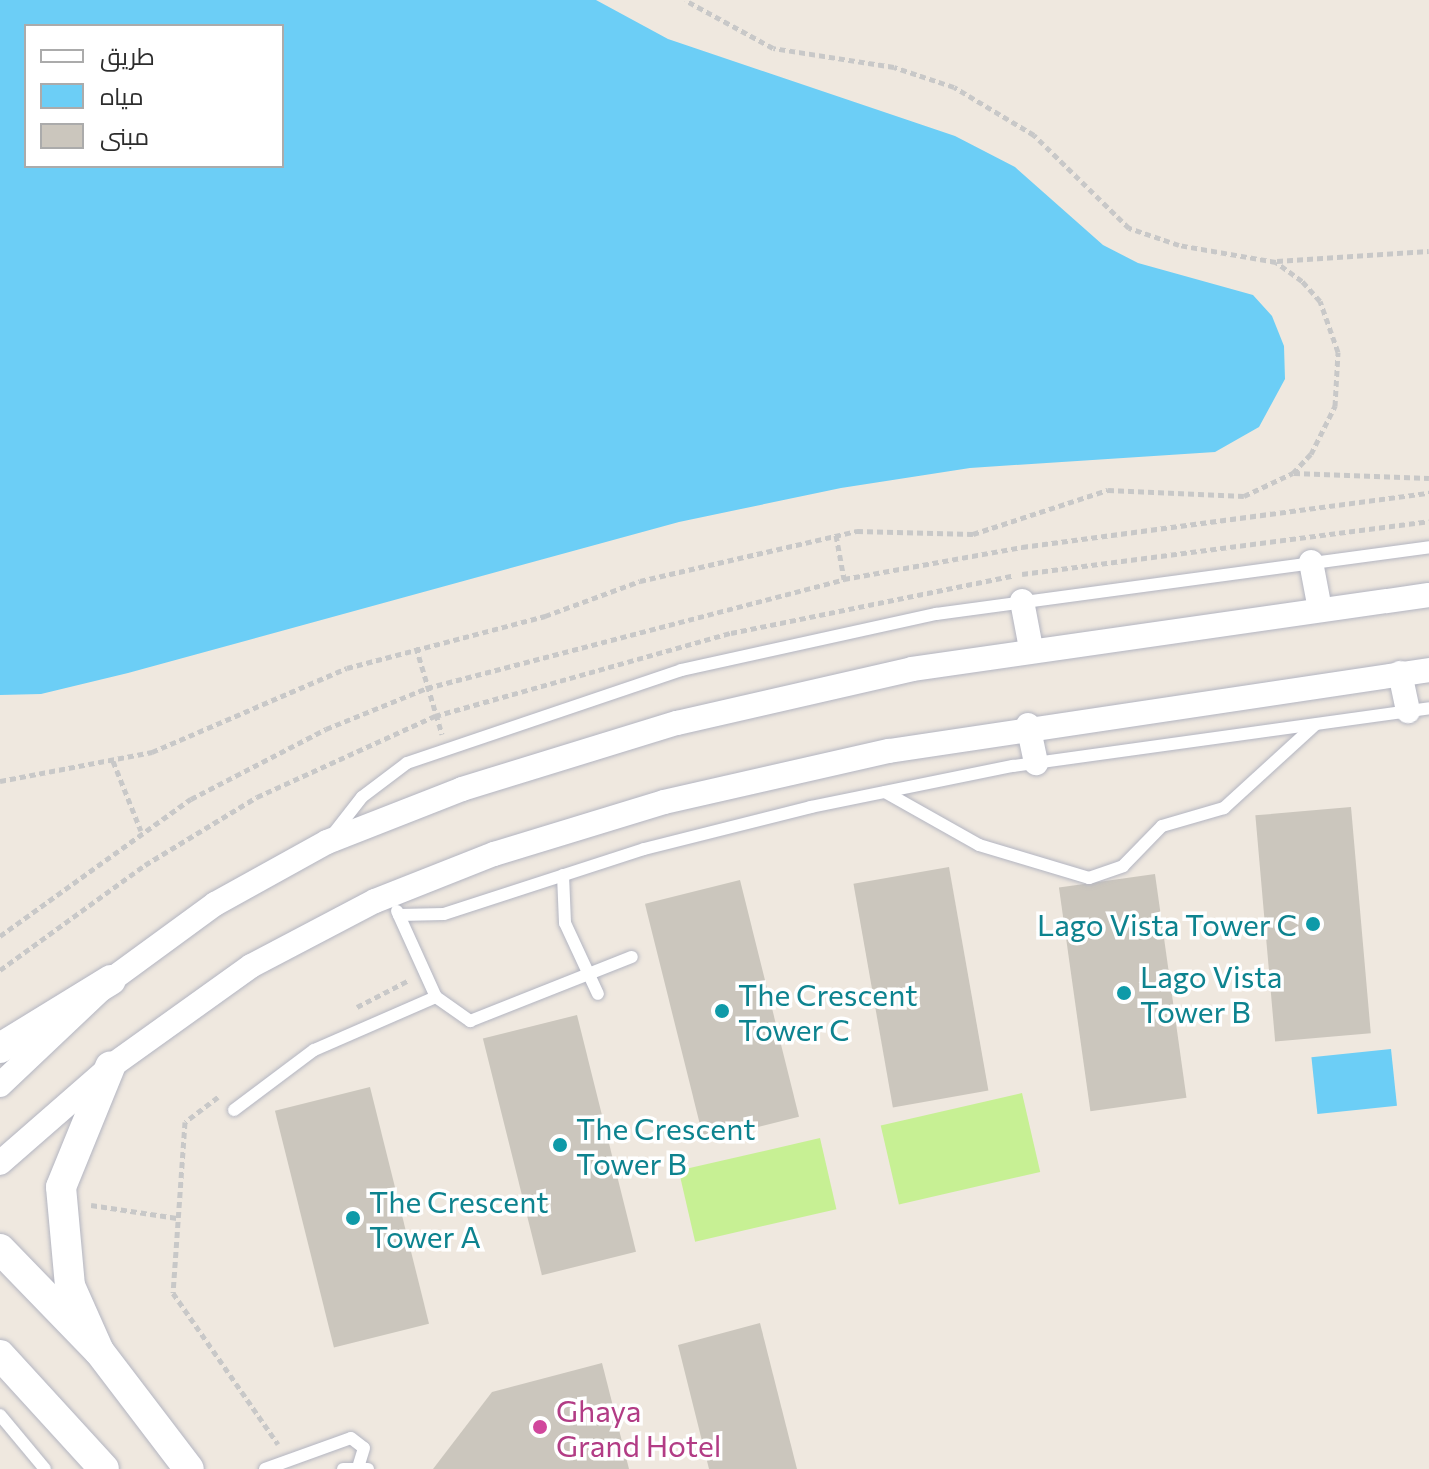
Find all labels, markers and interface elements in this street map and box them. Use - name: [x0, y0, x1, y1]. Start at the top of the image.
- legend: [24, 24, 284, 168]
- text: طريق: [100, 41, 155, 70]
- text: مياه: [100, 81, 144, 110]
- text: مبنى: [100, 121, 149, 150]
- place label: Lago Vista Tower C: [1037, 906, 1297, 942]
- marker: Lago Vista Tower C: [1304, 915, 1322, 933]
- place label: Lago Vista Tower B: [1140, 958, 1282, 1028]
- place label: The Crescent Tower C: [738, 976, 918, 1046]
- marker: Lago Vista Tower B: [1115, 984, 1133, 1002]
- marker: The Crescent Tower C: [713, 1002, 731, 1020]
- place label: The Crescent Tower B: [576, 1110, 756, 1180]
- marker: The Crescent Tower B: [551, 1136, 569, 1154]
- place label: The Crescent Tower A: [369, 1183, 549, 1254]
- marker: The Crescent Tower A: [344, 1209, 362, 1227]
- place label: Ghaya Grand Hotel: [556, 1392, 721, 1462]
- marker: Ghaya Grand Hotel: [531, 1418, 549, 1436]

